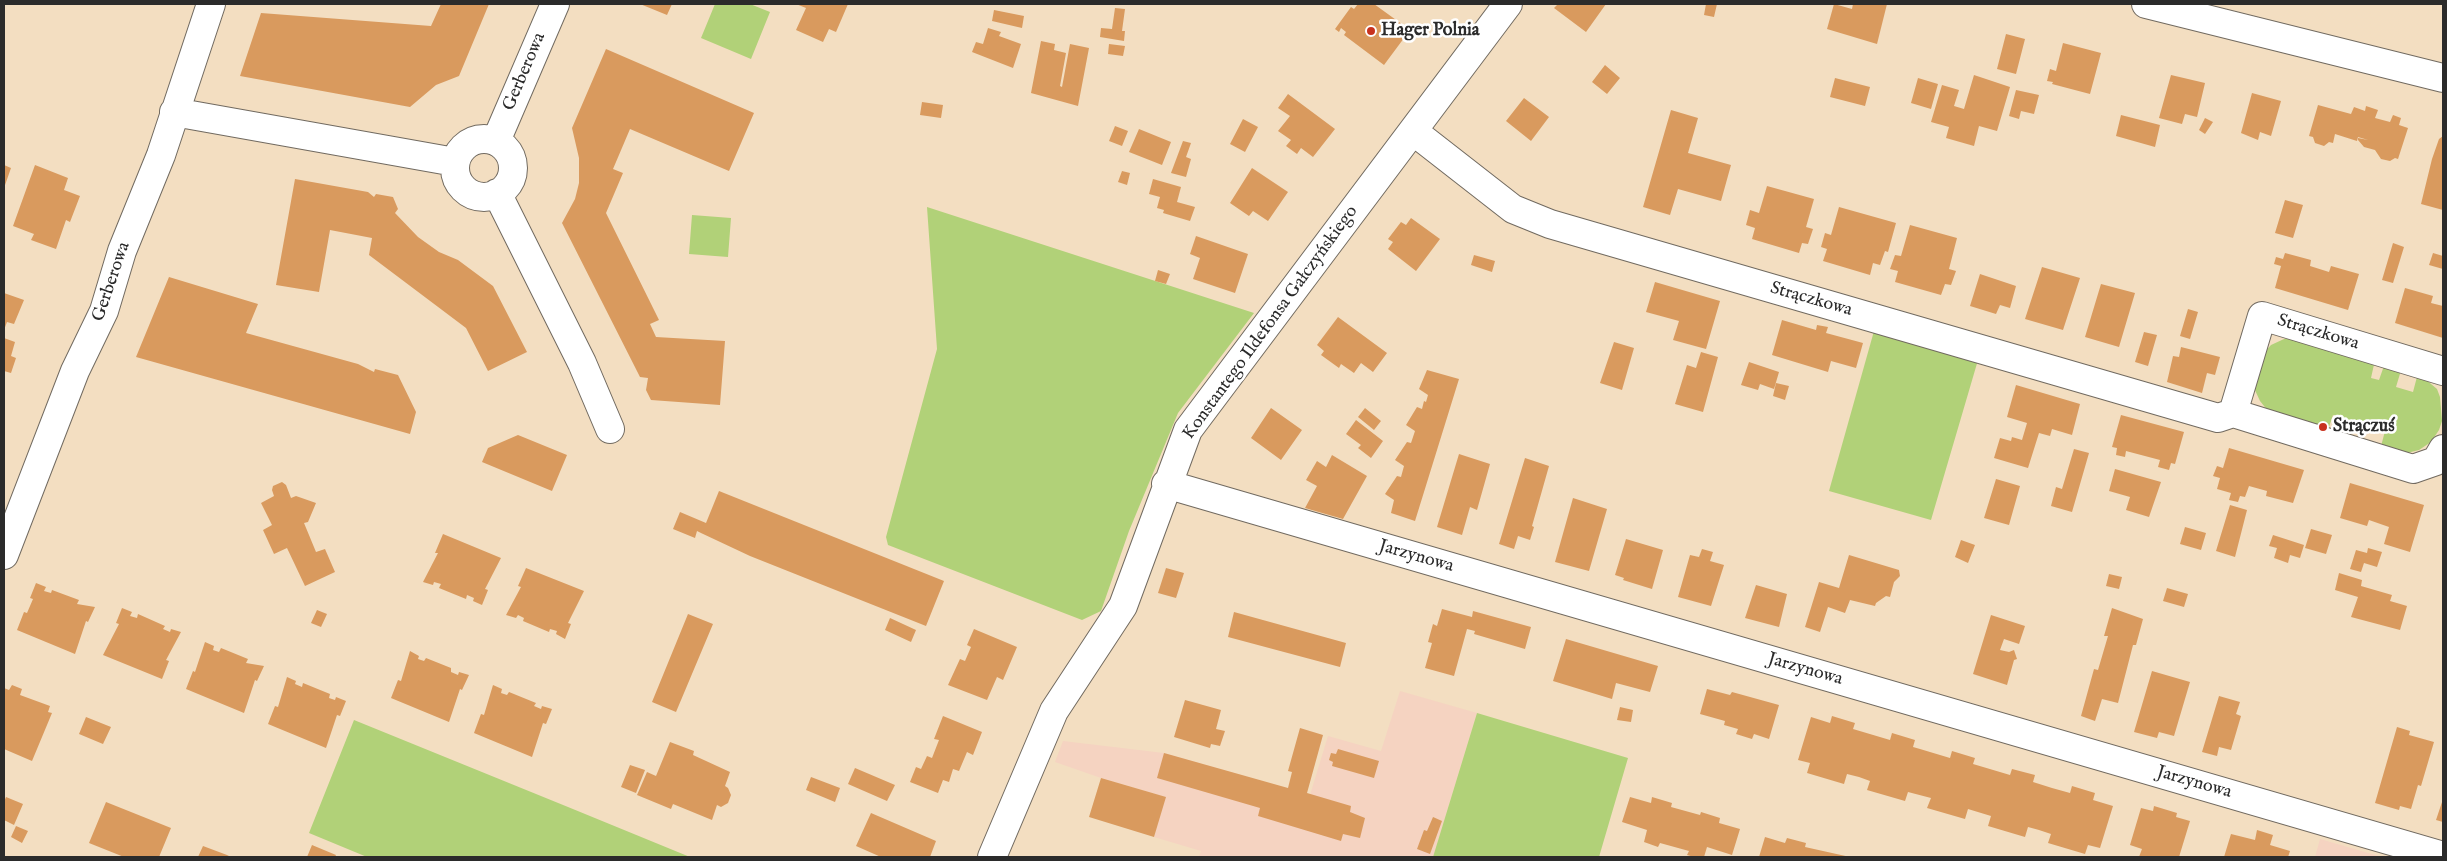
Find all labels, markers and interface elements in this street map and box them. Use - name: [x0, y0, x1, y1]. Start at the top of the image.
- place label: Hager Polnia: [1381, 20, 1480, 42]
- marker: Hager Polnia: [1365, 25, 1377, 37]
- street label: Gerberowa: [499, 30, 551, 114]
- street label: Konstantego Ildefonsa Gałczyńskiego: [1179, 202, 1363, 444]
- street label: Gerberowa: [88, 239, 136, 325]
- street label: Strączkowa: [1767, 278, 1855, 322]
- street label: Strączkowa: [2274, 310, 2362, 356]
- place label: Strączuś: [2333, 416, 2395, 438]
- marker: Strączuś: [2317, 421, 2329, 433]
- street label: Jarzynowa: [1376, 536, 1456, 578]
- street label: Jarzynowa: [1765, 649, 1845, 691]
- street label: Jarzynowa: [2154, 762, 2234, 804]

